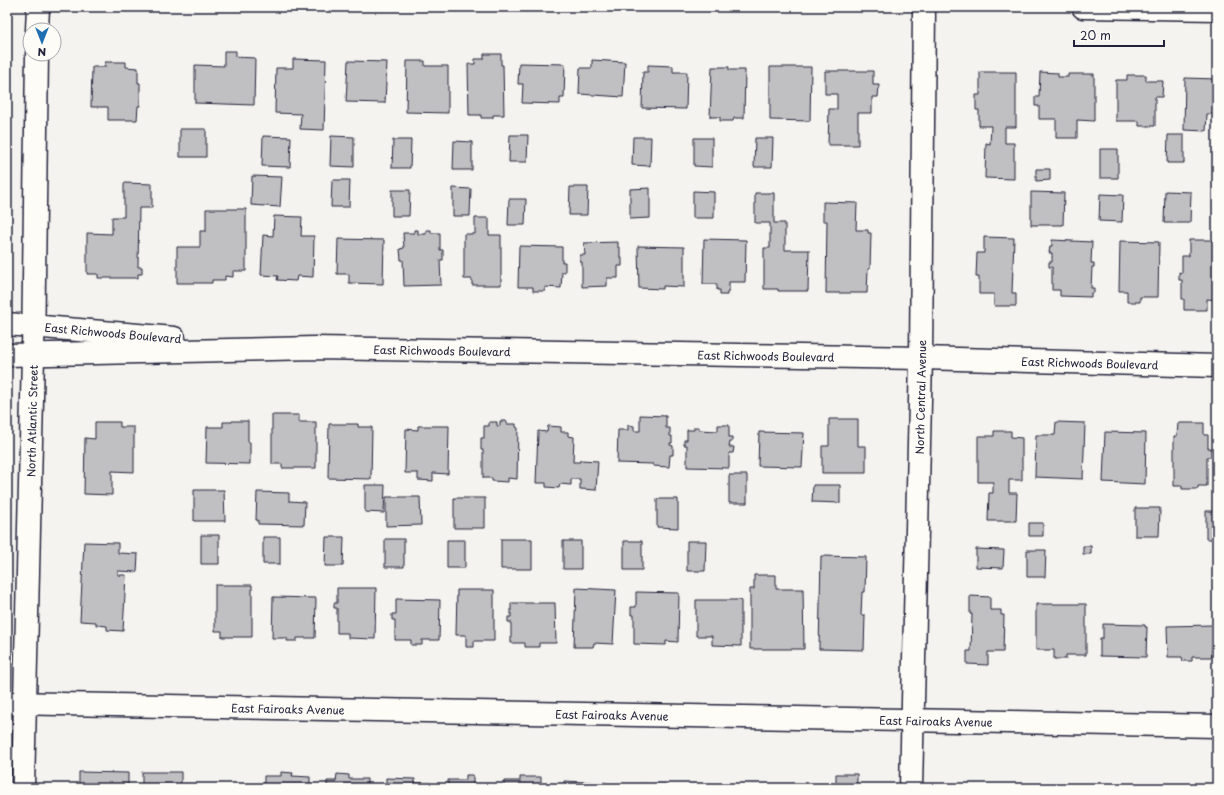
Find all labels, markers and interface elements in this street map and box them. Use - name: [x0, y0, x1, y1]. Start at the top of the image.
- north arrow: [22, 22, 62, 62]
- scale bar: [1074, 22, 1164, 48]
- text: 20 m: [1080, 26, 1111, 44]
- text: N: [37, 44, 46, 61]
- street label: East Richwoods Boulevard: [44, 319, 182, 347]
- street label: East Richwoods Boulevard: [373, 340, 511, 360]
- street label: North Central Avenue: [910, 340, 930, 455]
- street label: East Richwoods Boulevard: [697, 346, 835, 365]
- street label: East Richwoods Boulevard: [1021, 352, 1159, 373]
- street label: North Atlantic Street: [22, 364, 41, 477]
- street label: East Fairoaks Avenue: [231, 699, 345, 718]
- street label: East Fairoaks Avenue: [555, 705, 669, 724]
- street label: East Fairoaks Avenue: [879, 711, 993, 730]

